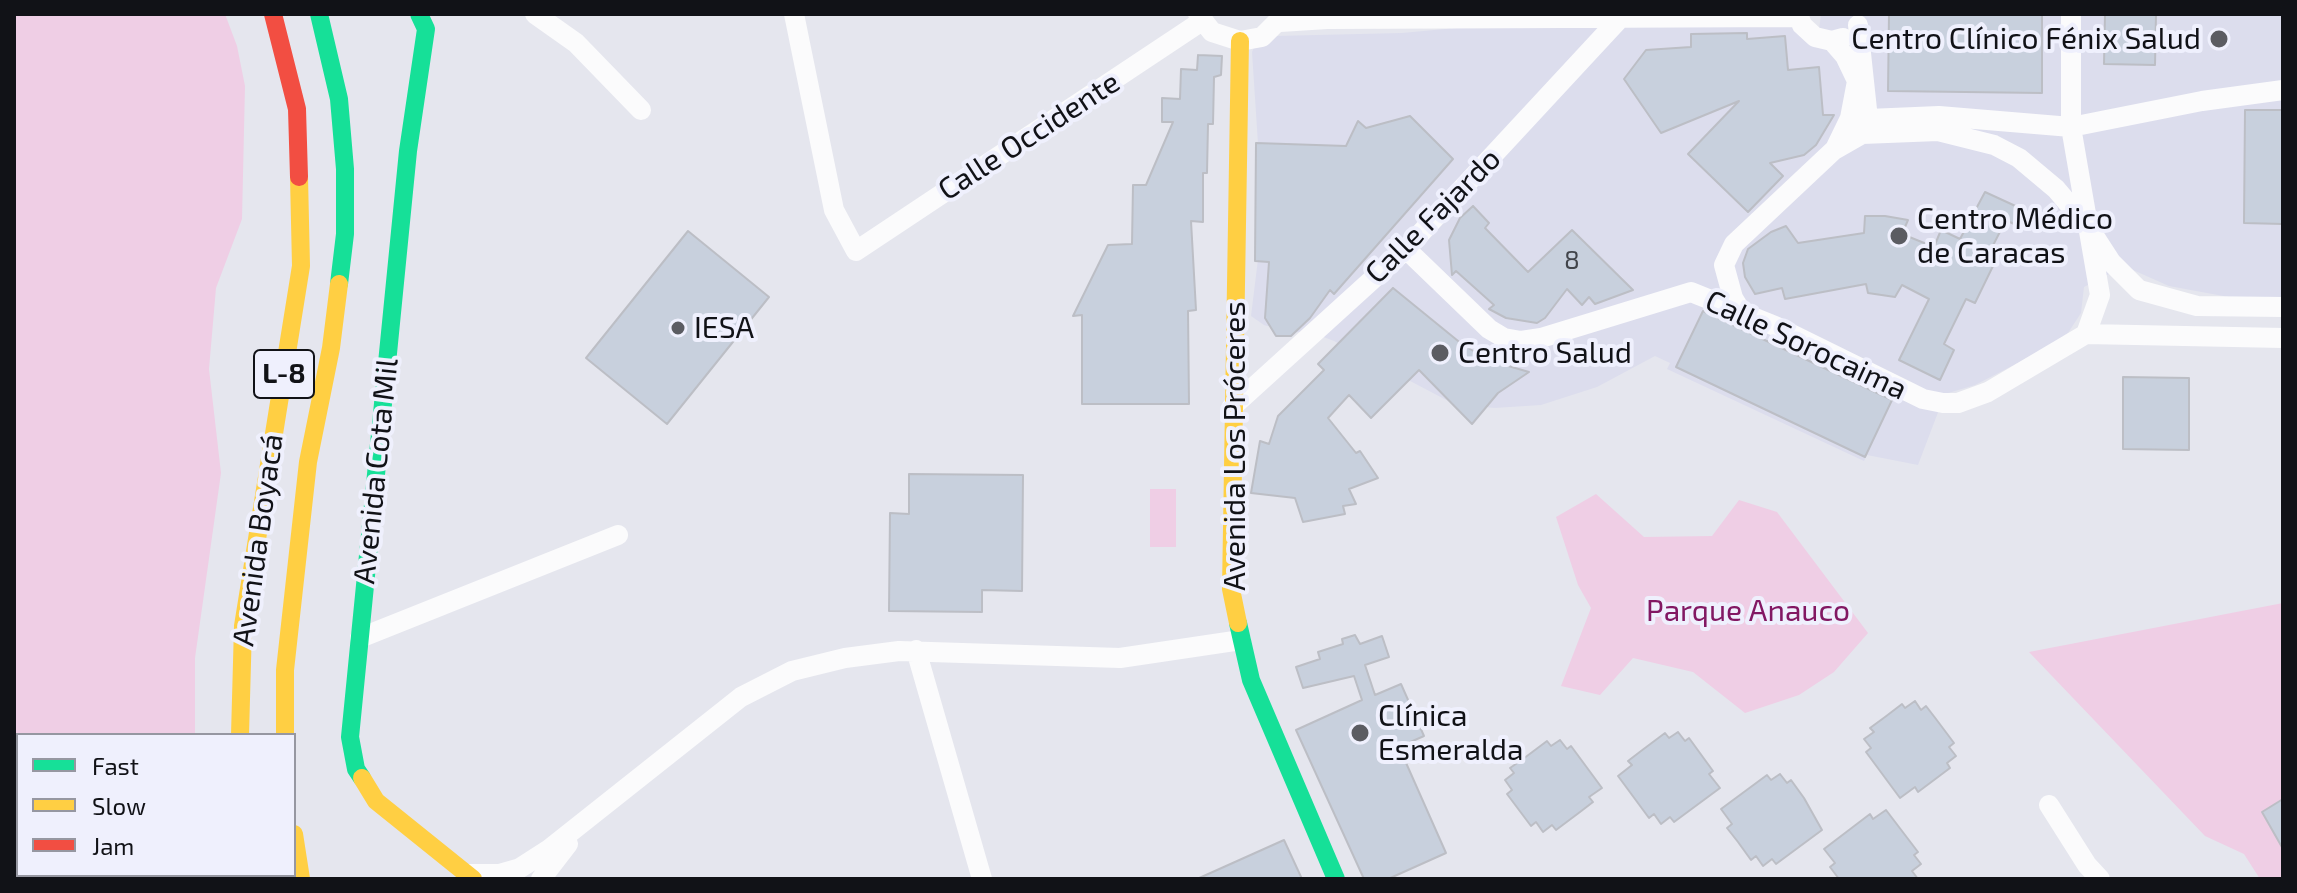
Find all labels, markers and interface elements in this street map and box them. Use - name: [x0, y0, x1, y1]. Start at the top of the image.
- place label: Centro Clínico Fénix Salud: [1851, 21, 2201, 57]
- marker: Centro Clínico Fénix Salud: [2208, 28, 2230, 50]
- street label: Calle Occidente: [932, 64, 1126, 208]
- street label: Calle Fajardo: [1358, 141, 1508, 291]
- place label: Centro Médico de Caracas: [1917, 201, 2113, 272]
- marker: Centro Médico de Caracas: [1888, 225, 1910, 247]
- house number: 8: [1564, 244, 1580, 276]
- street label: Calle Sorocaima: [1700, 283, 1912, 407]
- street label: Avenida Los Próceres: [1217, 301, 1253, 591]
- place label: IESA: [694, 310, 754, 346]
- marker: IESA: [669, 319, 687, 337]
- place label: Centro Salud: [1458, 335, 1632, 371]
- marker: Centro Salud: [1429, 342, 1451, 364]
- road number: L-8: [254, 350, 314, 398]
- street label: Avenida Cota Mil: [346, 357, 406, 585]
- street label: Avenida Boyacá: [225, 432, 291, 648]
- park label: Parque Anauco: [1646, 593, 1850, 629]
- place label: Clínica Esmeralda: [1378, 698, 1523, 768]
- marker: Clínica Esmeralda: [1349, 722, 1371, 744]
- legend: [16, 733, 296, 877]
- text: Fast: [92, 751, 139, 780]
- text: Slow: [92, 791, 146, 820]
- text: Jam: [92, 831, 134, 860]

